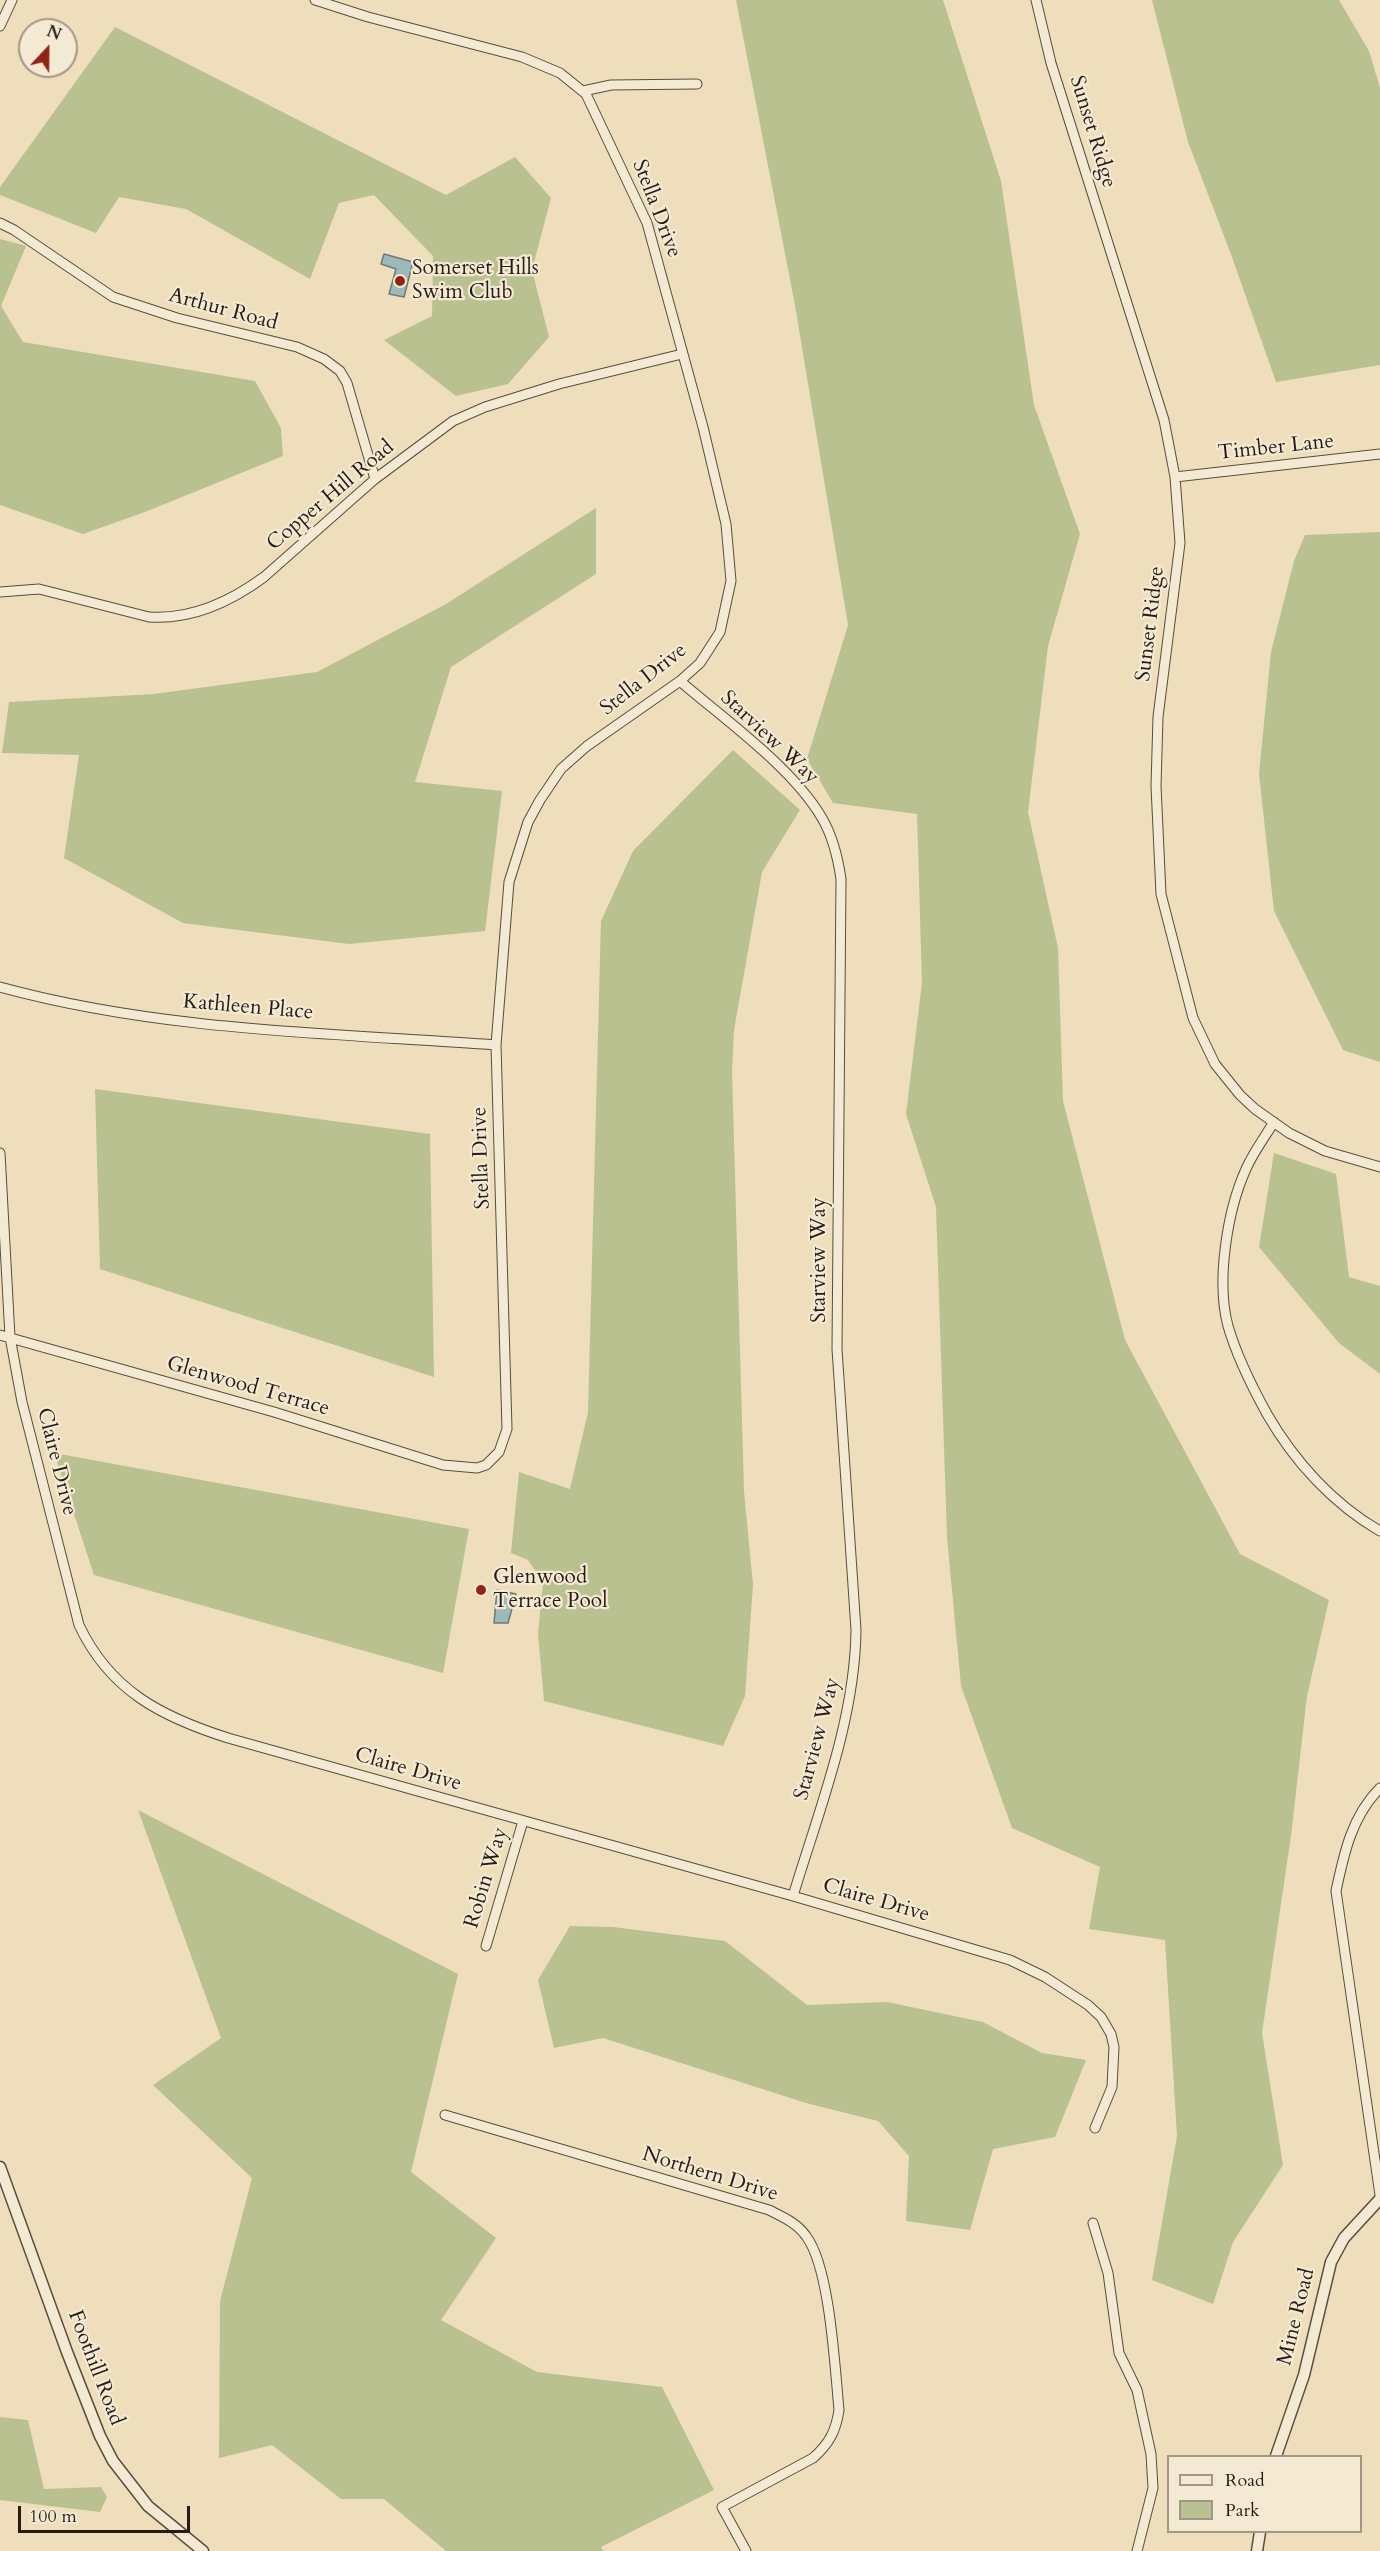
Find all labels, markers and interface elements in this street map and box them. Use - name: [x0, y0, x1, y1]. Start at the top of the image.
- north arrow: [18, 18, 78, 78]
- text: N: [43, 20, 65, 46]
- street label: Sunset Ridge: [1063, 73, 1121, 191]
- street label: Stella Drive: [626, 156, 686, 262]
- place label: Somerset Hills Swim Club: [412, 256, 539, 306]
- marker: Somerset Hills Swim Club: [393, 274, 407, 288]
- street label: Arthur Road: [166, 283, 280, 337]
- street label: Timber Lane: [1217, 429, 1335, 467]
- street label: Copper Hill Road: [262, 435, 400, 557]
- street label: Sunset Ridge: [1131, 565, 1171, 683]
- street label: Stella Drive: [596, 638, 692, 722]
- street label: Starview Way: [714, 686, 824, 790]
- street label: Kathleen Place: [182, 990, 314, 1026]
- street label: Stella Drive: [468, 1106, 496, 1210]
- street label: Starview Way: [807, 1197, 833, 1323]
- street label: Glenwood Terrace: [164, 1352, 332, 1422]
- street label: Claire Drive: [30, 1406, 82, 1518]
- place label: Glenwood Terrace Pool: [493, 1565, 608, 1615]
- marker: Glenwood Terrace Pool: [474, 1583, 488, 1597]
- street label: Starview Way: [790, 1675, 846, 1803]
- street label: Claire Drive: [352, 1743, 464, 1797]
- street label: Robin Way: [460, 1825, 514, 1931]
- street label: Claire Drive: [820, 1874, 932, 1928]
- street label: Northern Drive: [639, 2142, 781, 2208]
- street label: Mine Road: [1273, 2266, 1321, 2368]
- street label: Foothill Road: [62, 2307, 128, 2429]
- legend: [1167, 2455, 1362, 2533]
- text: Road: [1225, 2468, 1265, 2493]
- scale bar: [21, 2494, 194, 2532]
- text: Park: [1225, 2498, 1260, 2523]
- text: 100 m: [29, 2504, 77, 2529]

